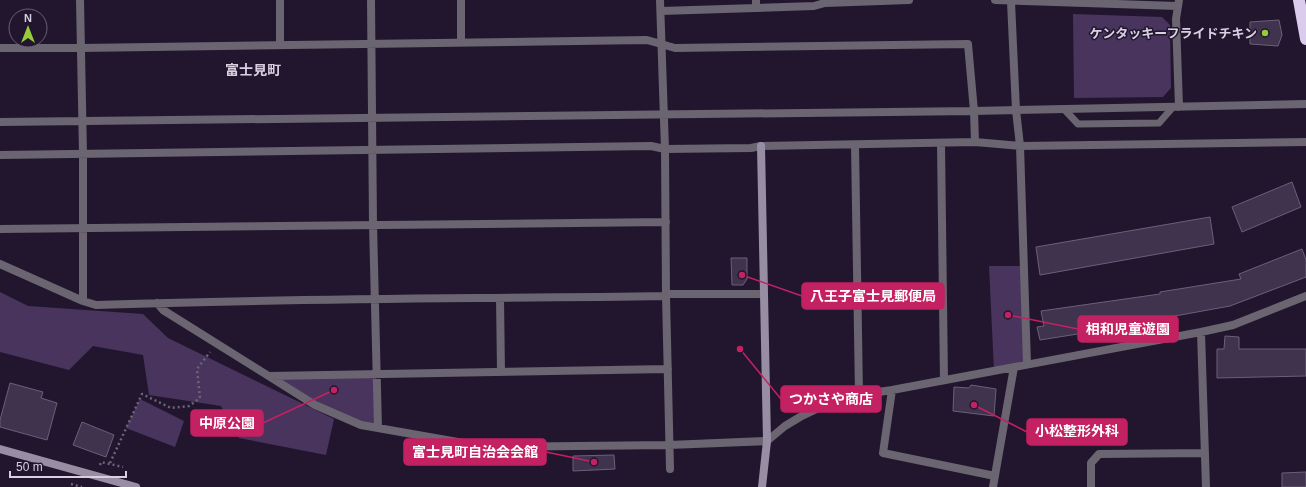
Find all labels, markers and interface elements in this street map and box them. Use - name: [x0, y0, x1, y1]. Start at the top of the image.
- north arrow: [8, 8, 48, 48]
- text: N: [24, 12, 32, 24]
- place label: ケンタッキーフライドチキン: [1090, 26, 1257, 41]
- marker: ケンタッキーフライドチキン: [1260, 28, 1270, 38]
- district label: 富士見町: [225, 62, 281, 78]
- callout: 八王子富士見郵便局: [802, 283, 944, 309]
- text: 八王子富士見郵便局: [810, 288, 936, 304]
- callout: 相和児童遊園: [1078, 316, 1178, 342]
- text: 相和児童遊園: [1086, 321, 1170, 337]
- callout: つかさや商店: [781, 386, 881, 412]
- text: つかさや商店: [789, 391, 873, 407]
- callout: 中原公園: [191, 410, 263, 436]
- text: 中原公園: [199, 415, 255, 431]
- callout: 小松整形外科: [1027, 419, 1127, 445]
- text: 小松整形外科: [1035, 423, 1119, 439]
- callout: 富士見町自治会会館: [404, 439, 546, 465]
- text: 富士見町自治会会館: [412, 444, 538, 460]
- scale bar: [10, 453, 126, 479]
- text: 50 m: [16, 460, 43, 474]

